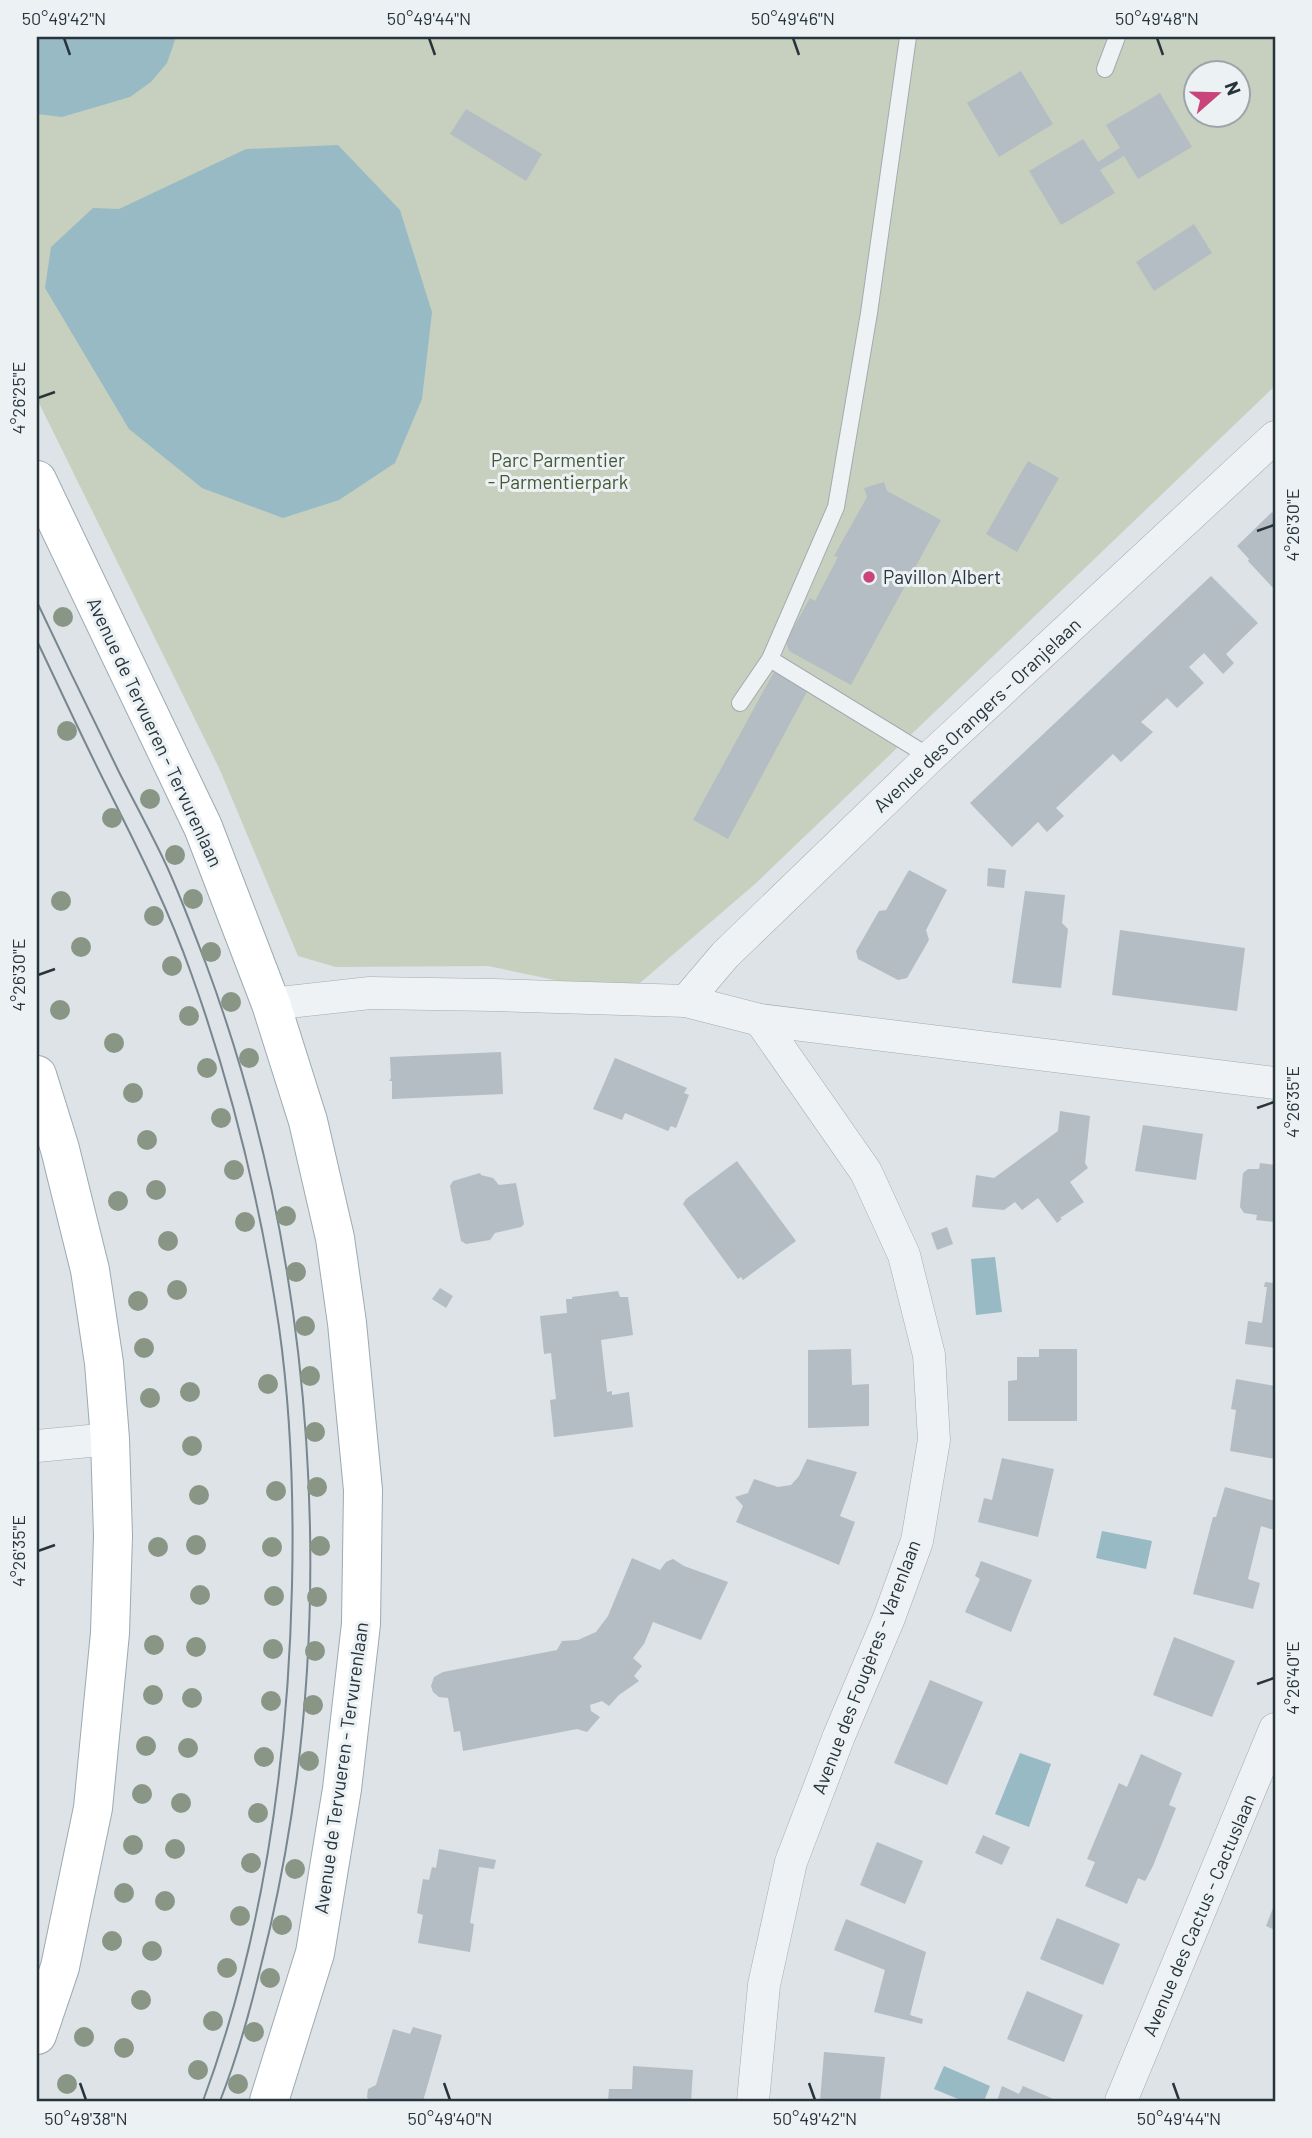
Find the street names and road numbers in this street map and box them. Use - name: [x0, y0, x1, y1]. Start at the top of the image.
- street label: Avenue de Tervueren - Tervurenlaan: [83, 593, 228, 870]
- street label: Avenue des Orangers - Oranjelaan: [868, 612, 1085, 817]
- street label: Avenue des Fougères - Varenlaan: [806, 1536, 925, 1797]
- street label: Avenue de Tervueren - Tervurenlaan: [309, 1620, 372, 1915]
- street label: Avenue des Cactus - Cactuslaan: [1137, 1790, 1260, 2039]

